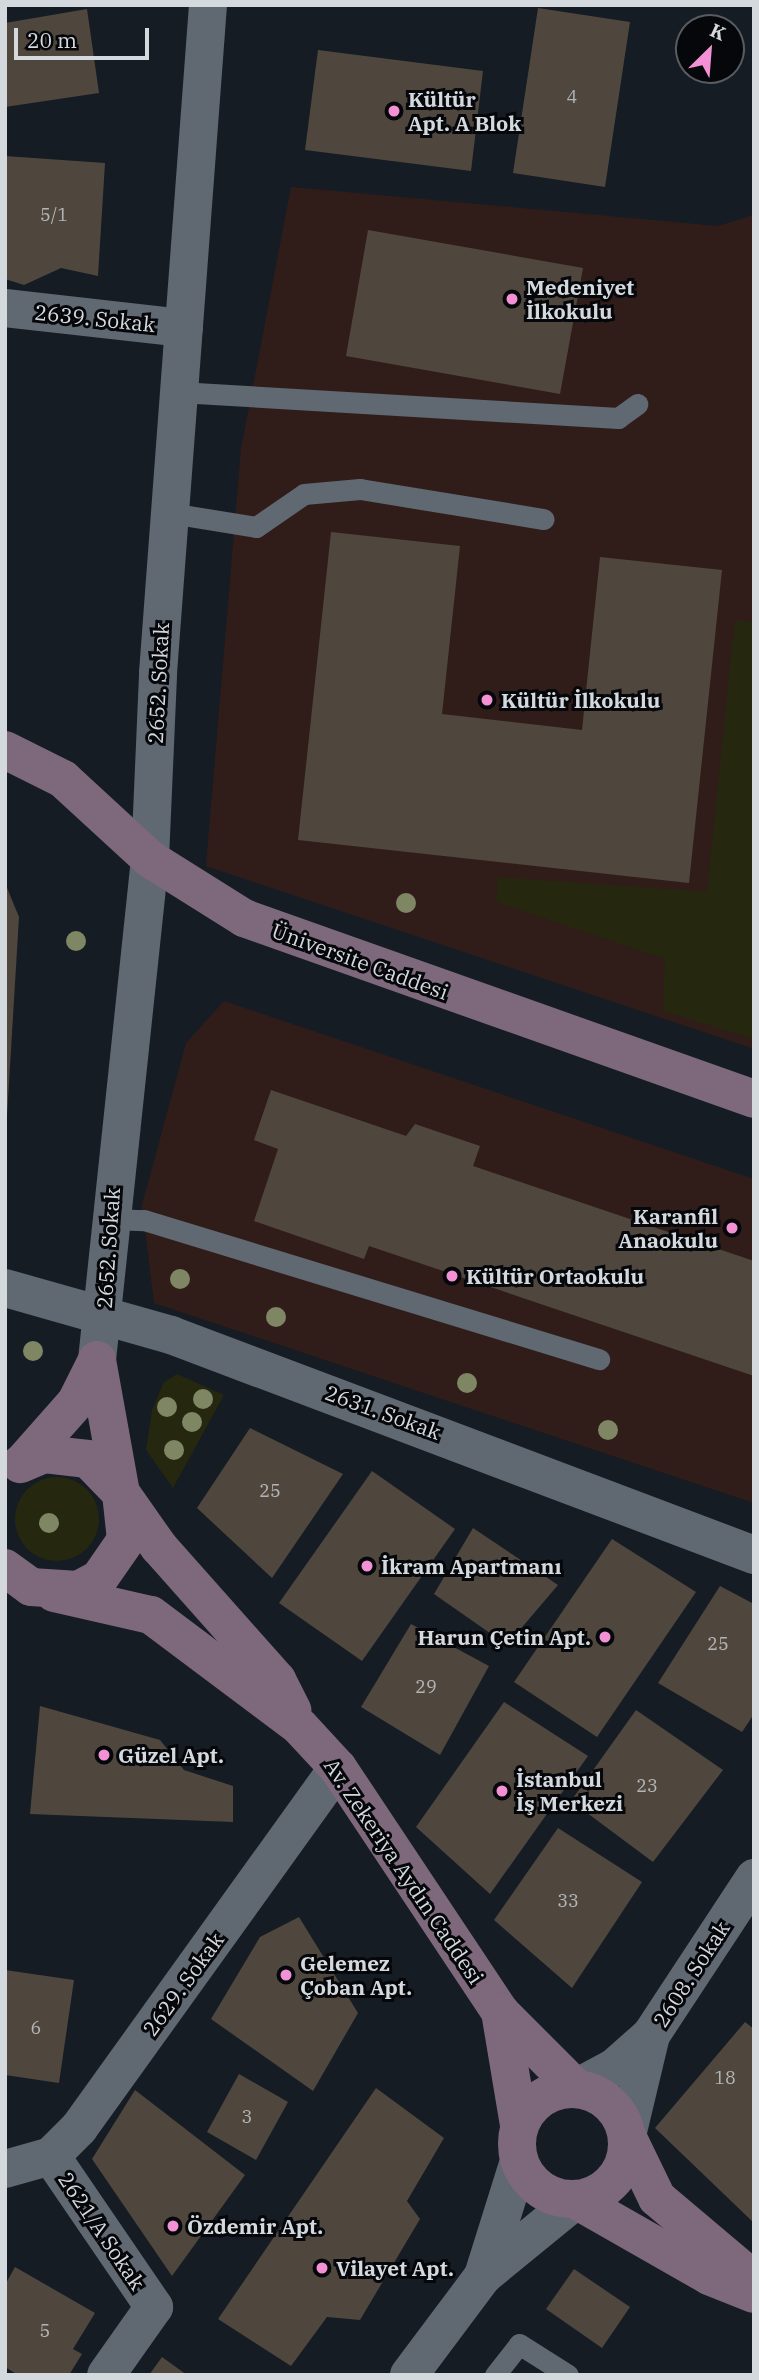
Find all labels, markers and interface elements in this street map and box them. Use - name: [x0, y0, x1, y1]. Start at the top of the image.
- scale bar: [18, 14, 152, 58]
- north arrow: [675, 14, 745, 84]
- text: K: [706, 18, 730, 46]
- text: 20 m: [27, 26, 77, 54]
- place label: Kültür Apt. A Blok: [408, 86, 521, 136]
- house number: 4: [567, 86, 577, 108]
- marker: Kültür Apt. A Blok: [386, 103, 402, 119]
- house number: 5/1: [40, 204, 68, 226]
- place label: Medeniyet İlkokulu: [526, 274, 634, 324]
- marker: Medeniyet İlkokulu: [504, 291, 520, 307]
- street label: 2639. Sokak: [33, 299, 157, 337]
- street label: 2652. Sokak: [142, 622, 174, 744]
- place label: Kültür İlkokulu: [501, 687, 660, 713]
- marker: Kültür İlkokulu: [479, 692, 495, 708]
- street label: Üniversite Caddesi: [268, 917, 452, 1005]
- street label: 2652. Sokak: [91, 1187, 125, 1309]
- place label: Karanfil Anaokulu: [618, 1203, 718, 1253]
- marker: Karanfil Anaokulu: [724, 1220, 740, 1236]
- place label: Kültür Ortaokulu: [466, 1263, 644, 1289]
- marker: Kültür Ortaokulu: [444, 1268, 460, 1284]
- street label: 2631. Sokak: [322, 1379, 444, 1445]
- house number: 25: [259, 1480, 281, 1502]
- place label: İkram Apartmanı: [381, 1553, 562, 1579]
- marker: İkram Apartmanı: [359, 1558, 375, 1574]
- place label: Harun Çetin Apt.: [417, 1624, 591, 1650]
- marker: Harun Çetin Apt.: [597, 1629, 613, 1645]
- house number: 25: [707, 1633, 729, 1655]
- house number: 29: [415, 1676, 437, 1698]
- place label: Güzel Apt.: [118, 1742, 224, 1768]
- marker: Güzel Apt.: [96, 1747, 112, 1763]
- street label: Av. Zekeriya Aydın Caddesi: [319, 1753, 489, 1989]
- place label: İstanbul İş Merkezi: [516, 1766, 623, 1816]
- house number: 23: [636, 1775, 658, 1797]
- marker: İstanbul İş Merkezi: [494, 1783, 510, 1799]
- house number: 33: [557, 1890, 579, 1912]
- street label: 2608. Sokak: [647, 1916, 735, 2032]
- street label: 2629. Sokak: [137, 1928, 229, 2040]
- place label: Gelemez Çoban Apt.: [300, 1950, 412, 2000]
- marker: Gelemez Çoban Apt.: [278, 1967, 294, 1983]
- house number: 6: [31, 2017, 41, 2039]
- house number: 18: [714, 2067, 736, 2089]
- house number: 3: [242, 2106, 252, 2128]
- street label: 2621/A Sokak: [53, 2167, 151, 2295]
- place label: Özdemir Apt.: [187, 2213, 323, 2239]
- marker: Özdemir Apt.: [165, 2218, 181, 2234]
- place label: Vilayet Apt.: [336, 2255, 454, 2281]
- marker: Vilayet Apt.: [314, 2260, 330, 2276]
- house number: 5: [40, 2320, 50, 2342]

